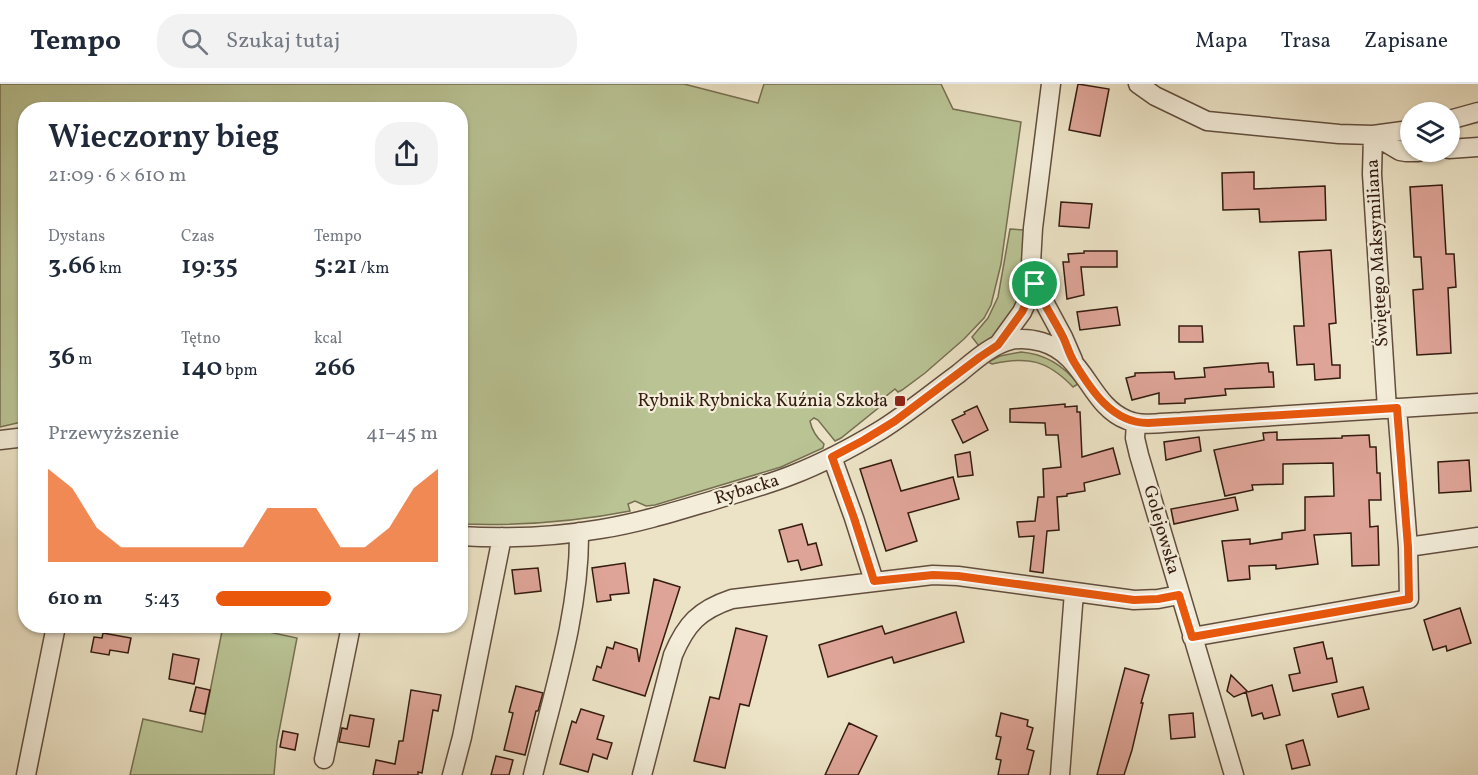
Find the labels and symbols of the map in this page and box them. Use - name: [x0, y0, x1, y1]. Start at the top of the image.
- street label: Świętego Maksymiliana: [1361, 158, 1395, 348]
- pin: [1009, 258, 1060, 309]
- place label: Rybnik Rybnicka Kuźnia Szkoła: [638, 389, 888, 414]
- marker: Rybnik Rybnicka Kuźnia Szkoła: [893, 394, 907, 408]
- street label: Rybacka: [712, 468, 782, 512]
- street label: Golejowska: [1136, 483, 1186, 577]

